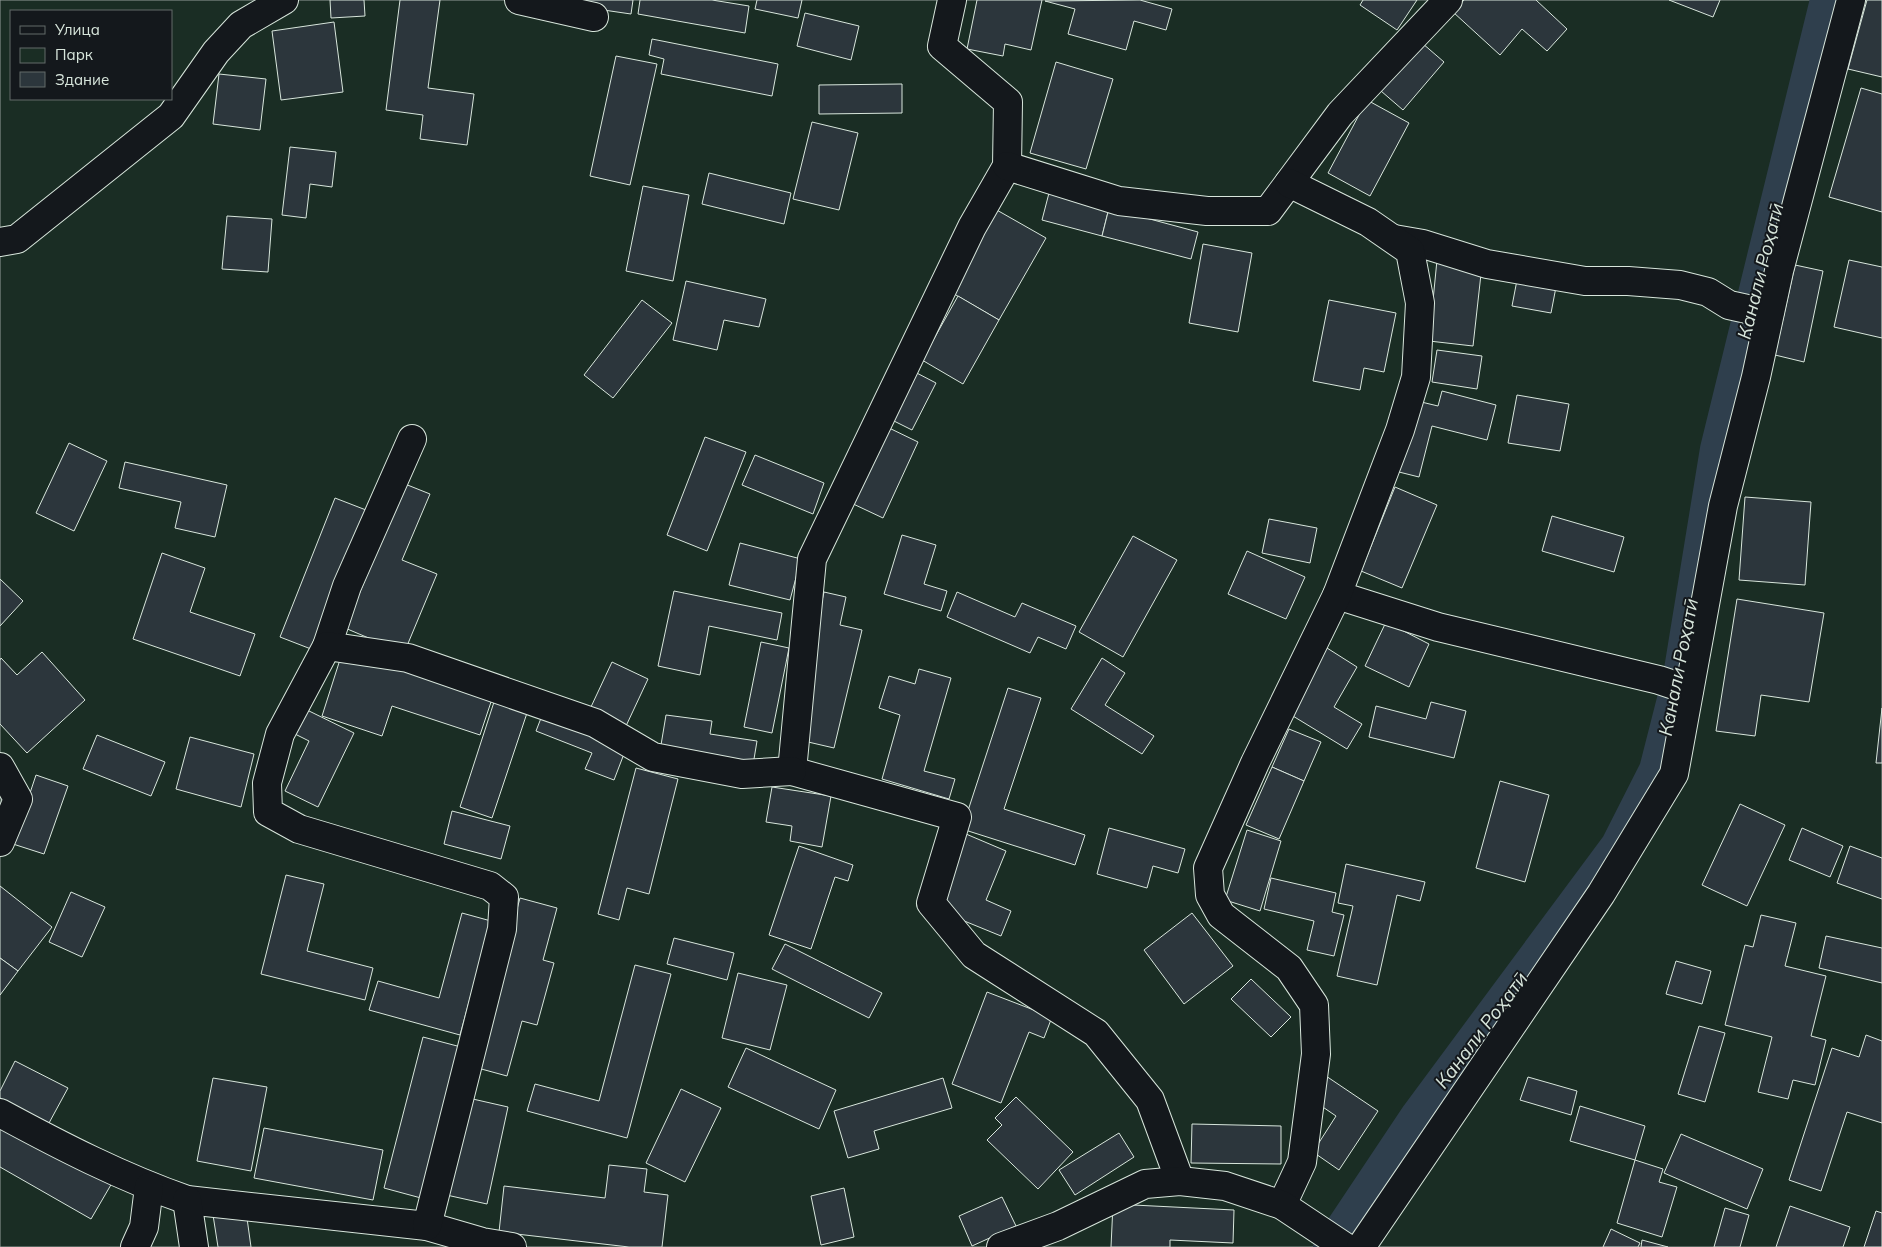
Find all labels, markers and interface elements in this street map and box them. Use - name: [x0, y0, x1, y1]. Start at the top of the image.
- legend: [10, 10, 172, 100]
- text: Улица: [54, 20, 100, 39]
- text: Парк: [55, 45, 94, 64]
- text: Здание: [55, 70, 109, 89]
- water label: Канали Роҳатӣ: [1731, 200, 1789, 342]
- water label: Канали Роҳатӣ: [1653, 596, 1703, 738]
- water label: Канали Роҳатӣ: [1429, 967, 1533, 1093]

